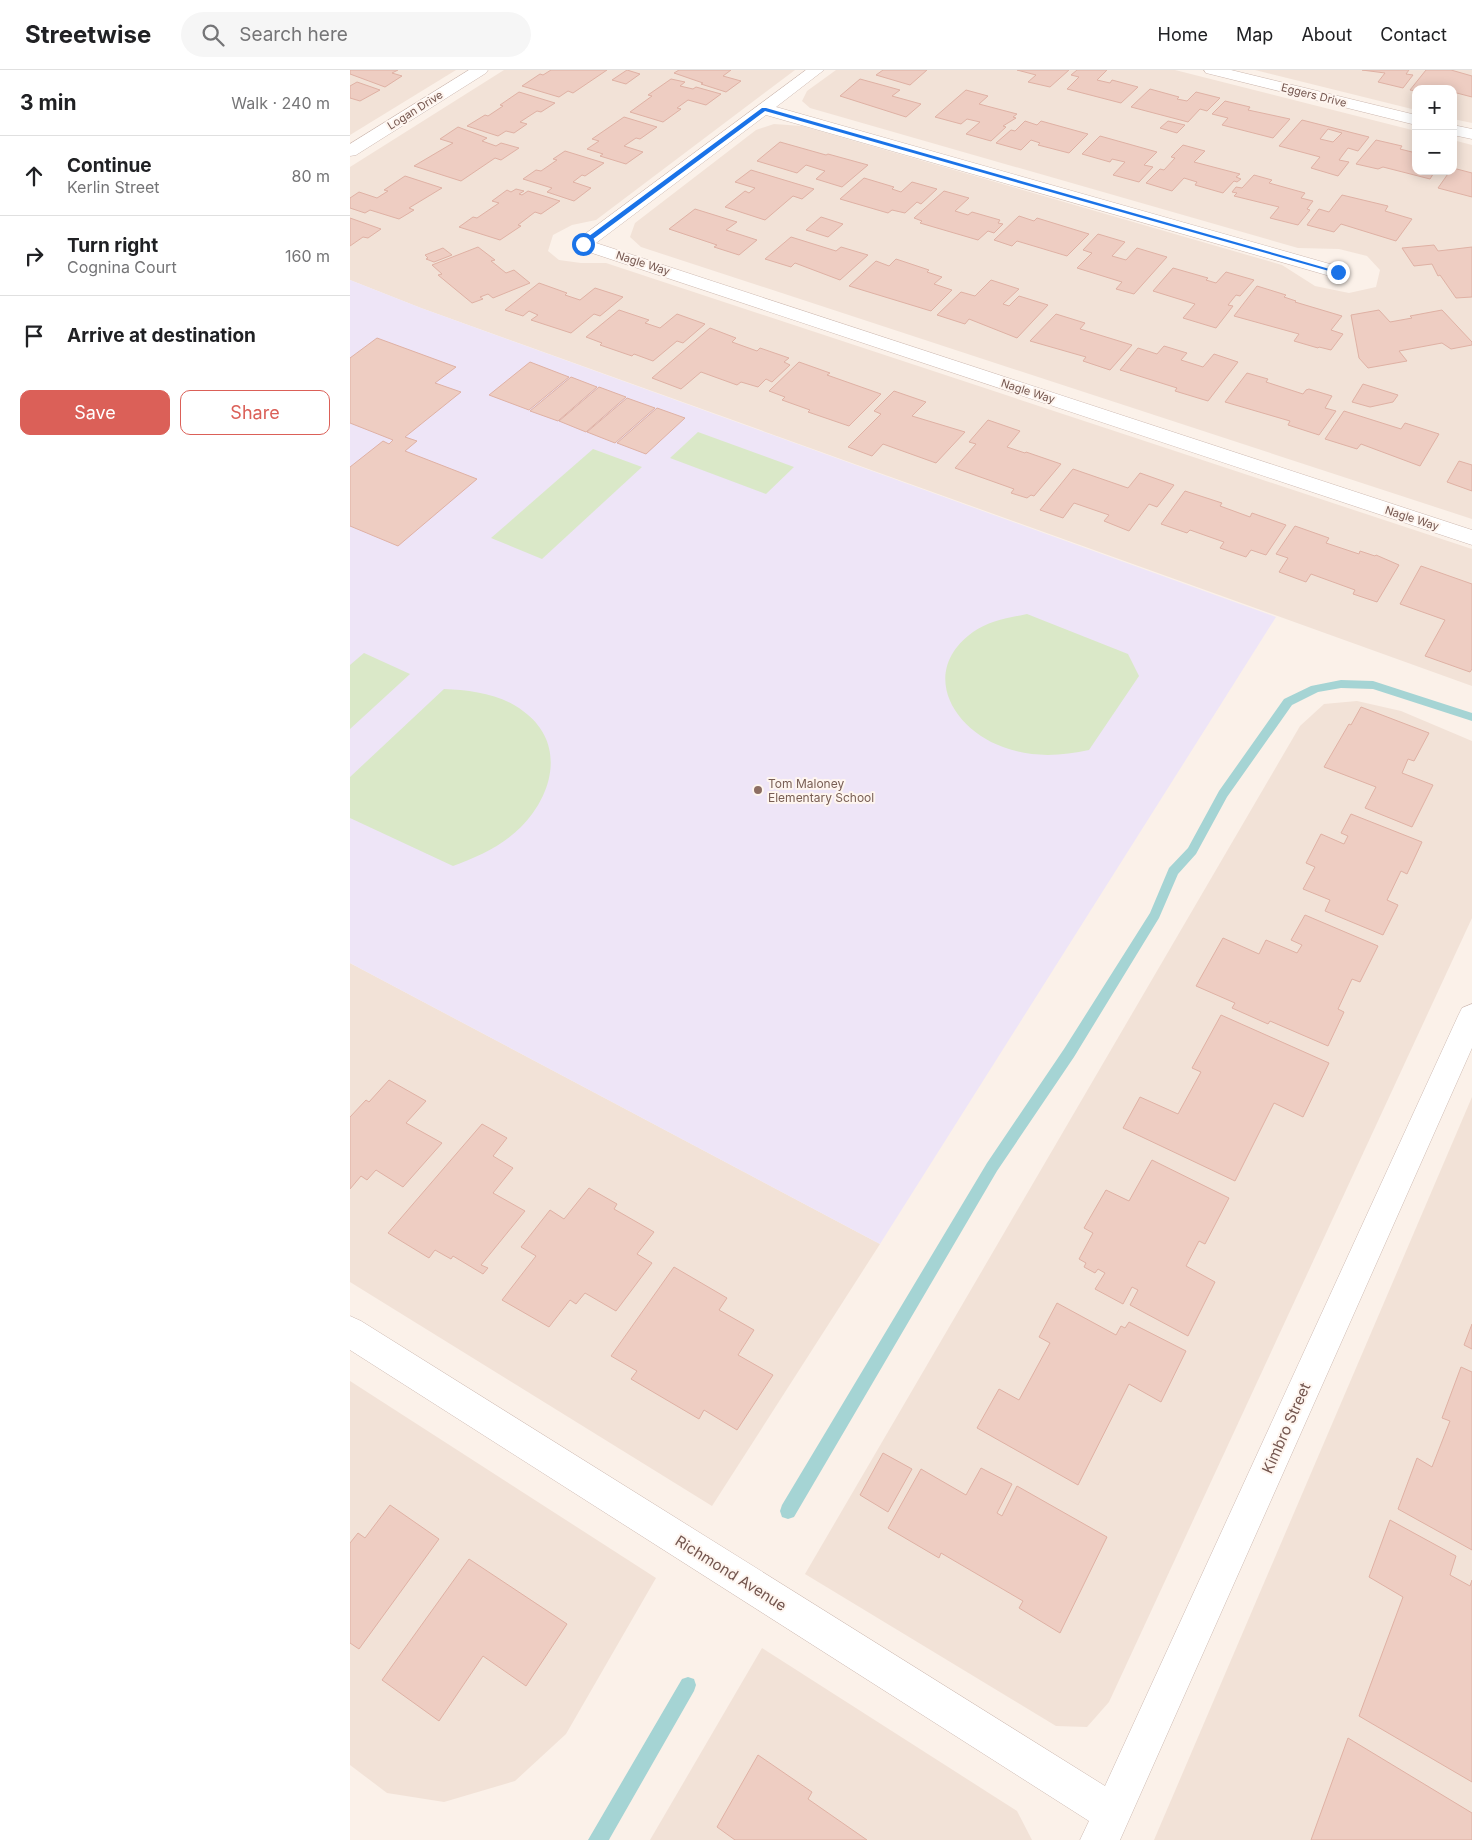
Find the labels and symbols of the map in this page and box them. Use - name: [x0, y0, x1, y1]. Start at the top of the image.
- street label: Eggers Drive: [1280, 80, 1348, 110]
- street label: Logan Drive: [385, 87, 445, 133]
- route start: [572, 233, 595, 256]
- street label: Nagle Way: [614, 248, 672, 278]
- route end: [1327, 261, 1350, 284]
- street label: Nagle Way: [999, 376, 1057, 406]
- street label: Nagle Way: [1383, 503, 1441, 533]
- place label: Tom Maloney Elementary School: [768, 776, 874, 805]
- marker: Tom Maloney Elementary School: [752, 784, 764, 796]
- street label: Kimbro Street: [1258, 1380, 1314, 1476]
- street label: Richmond Avenue: [672, 1531, 790, 1615]

